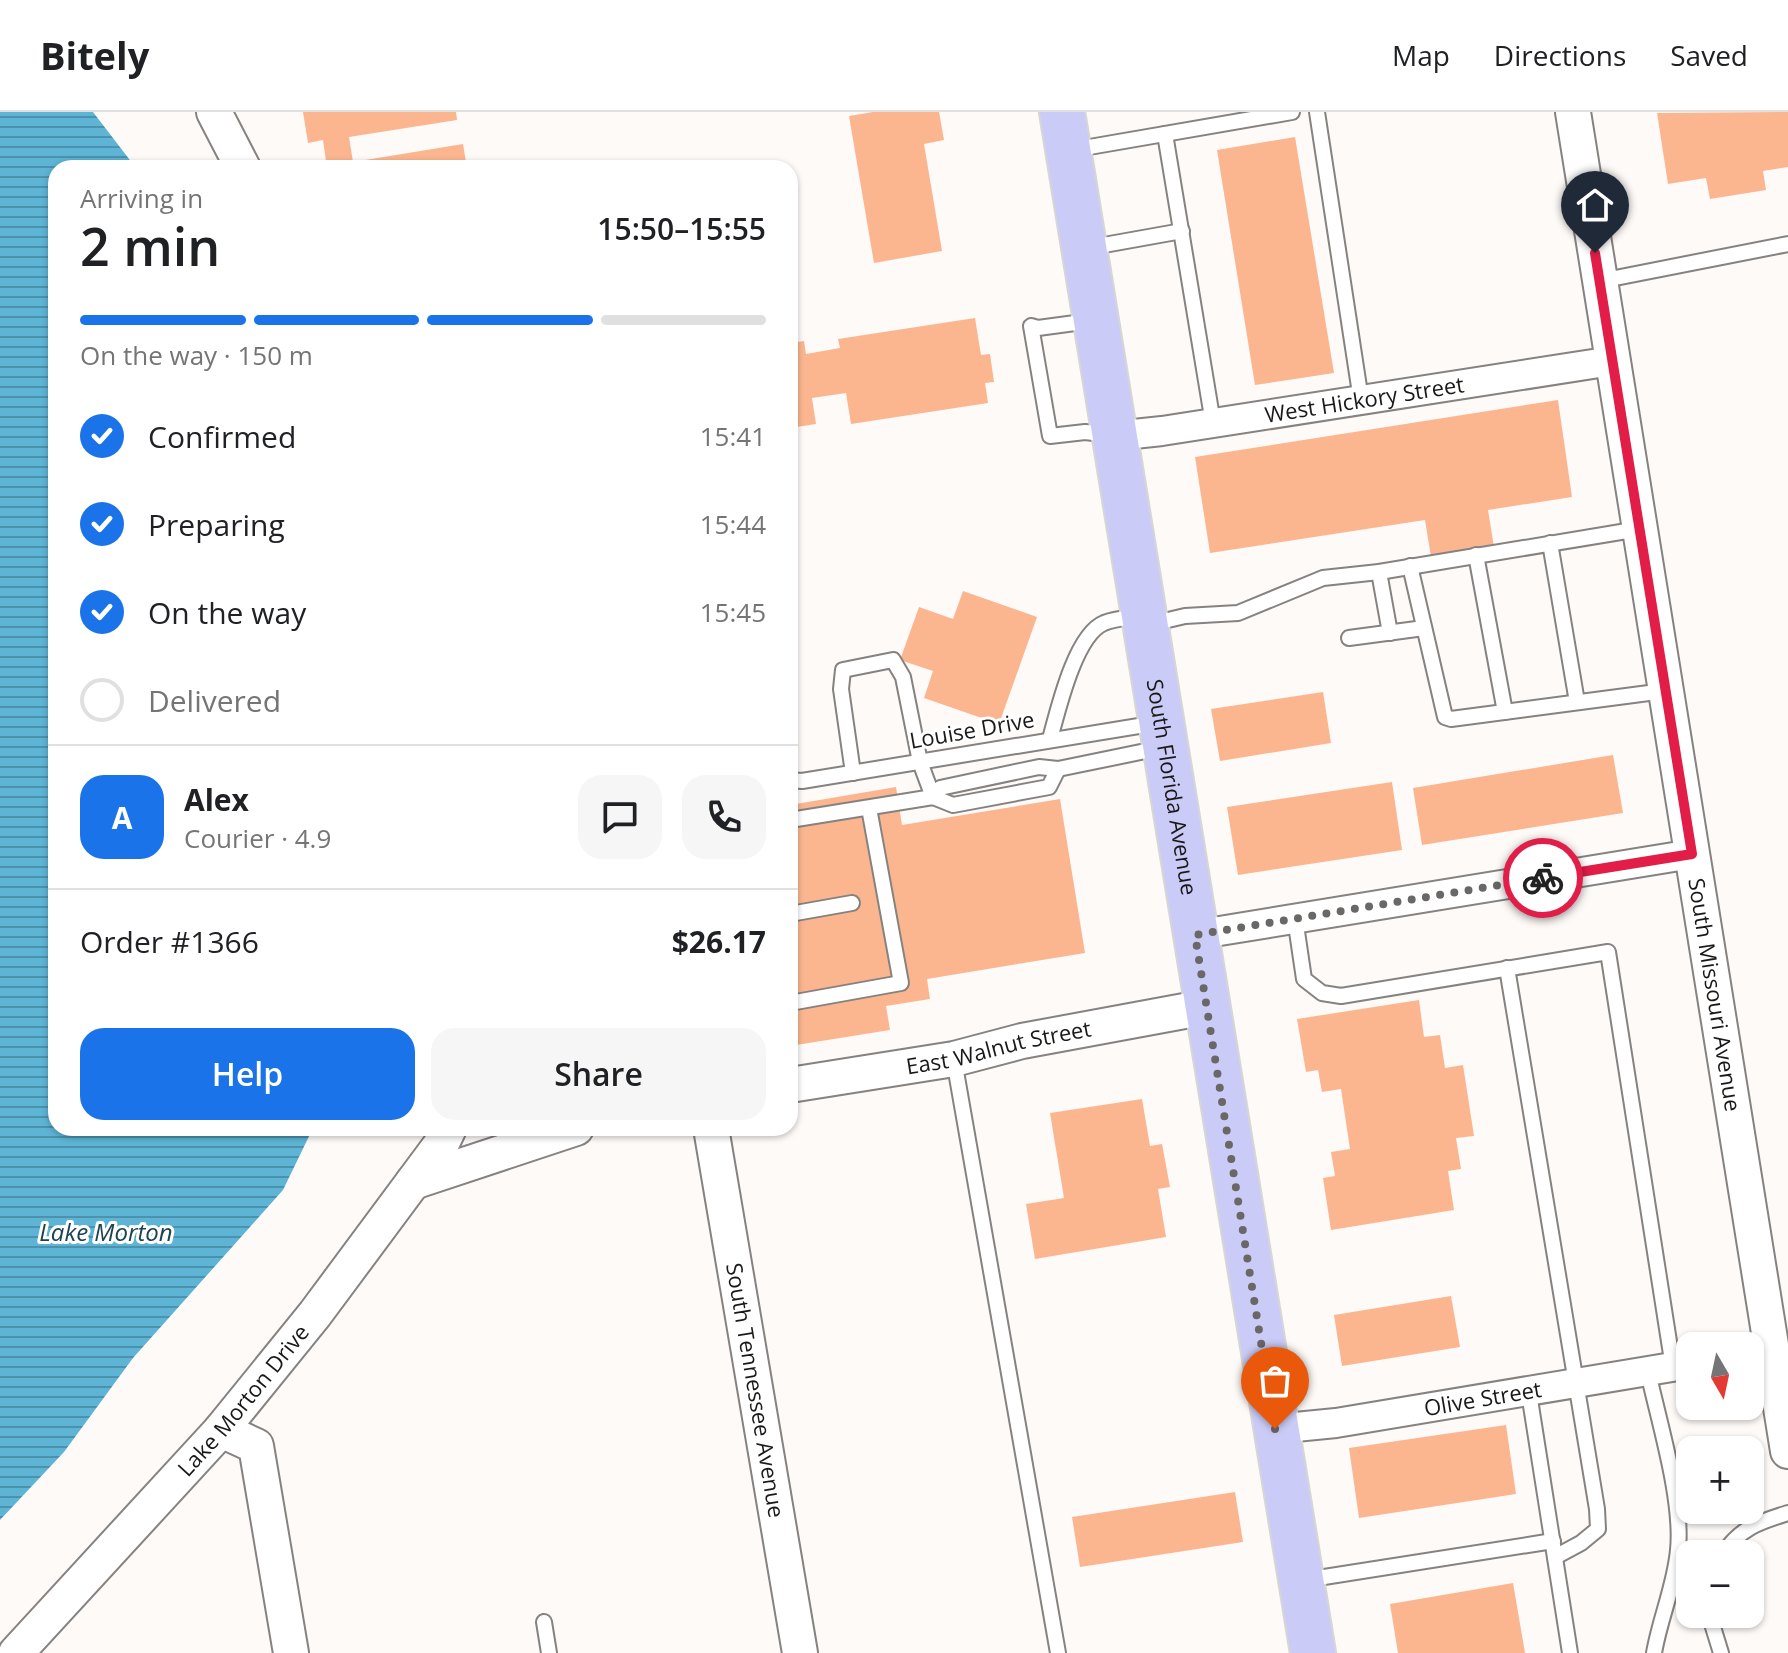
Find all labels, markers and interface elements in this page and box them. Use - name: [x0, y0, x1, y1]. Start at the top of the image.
- text: Bitely: [40, 29, 149, 81]
- text: Map: [1392, 36, 1450, 74]
- text: Directions: [1494, 36, 1626, 74]
- text: Saved: [1670, 36, 1748, 74]
- pin: [1561, 171, 1629, 253]
- text: Arriving in: [80, 180, 203, 216]
- icon: home: [1573, 183, 1617, 227]
- text: 15:50–15:55: [597, 208, 766, 249]
- text: 2 min: [80, 210, 220, 281]
- text: On the way · 150 m: [80, 337, 313, 373]
- street label: West Hickory Street: [1262, 368, 1466, 429]
- icon: check: [80, 414, 124, 458]
- text: Confirmed: [148, 416, 296, 457]
- text: 15:41: [700, 418, 766, 454]
- icon: check: [80, 502, 124, 546]
- text: Preparing: [148, 504, 285, 545]
- text: 15:44: [700, 506, 766, 542]
- icon: check: [80, 590, 124, 634]
- text: On the way: [148, 592, 306, 633]
- text: 15:45: [700, 594, 766, 630]
- street label: South Florida Avenue: [1141, 677, 1205, 897]
- text: Delivered: [148, 680, 281, 721]
- street label: Louise Drive: [907, 703, 1037, 755]
- button: chat: [578, 775, 662, 859]
- button: phone: [682, 775, 766, 859]
- text: Alex: [184, 779, 249, 820]
- text: A: [112, 797, 132, 838]
- text: Courier · 4.9: [184, 820, 331, 856]
- courier: [1503, 838, 1583, 918]
- icon: bike: [1521, 856, 1565, 900]
- street label: South Missouri Avenue: [1682, 876, 1749, 1113]
- text: Order #1366: [80, 921, 259, 962]
- text: $26.17: [672, 921, 766, 962]
- street label: East Walnut Street: [904, 1013, 1093, 1080]
- button: Help: [80, 1028, 415, 1120]
- button: Share: [431, 1028, 766, 1120]
- water label: Lake Morton: [39, 1215, 173, 1248]
- street label: South Tennessee Avenue: [720, 1261, 793, 1520]
- street label: Lake Morton Drive: [170, 1317, 315, 1482]
- north arrow: [1676, 1332, 1764, 1420]
- map controls: [1676, 1332, 1764, 1628]
- pin: [1241, 1347, 1309, 1429]
- icon: bag: [1253, 1359, 1297, 1403]
- street label: Olive Street: [1421, 1373, 1544, 1422]
- button: +: [1676, 1436, 1764, 1524]
- button: −: [1676, 1540, 1764, 1628]

